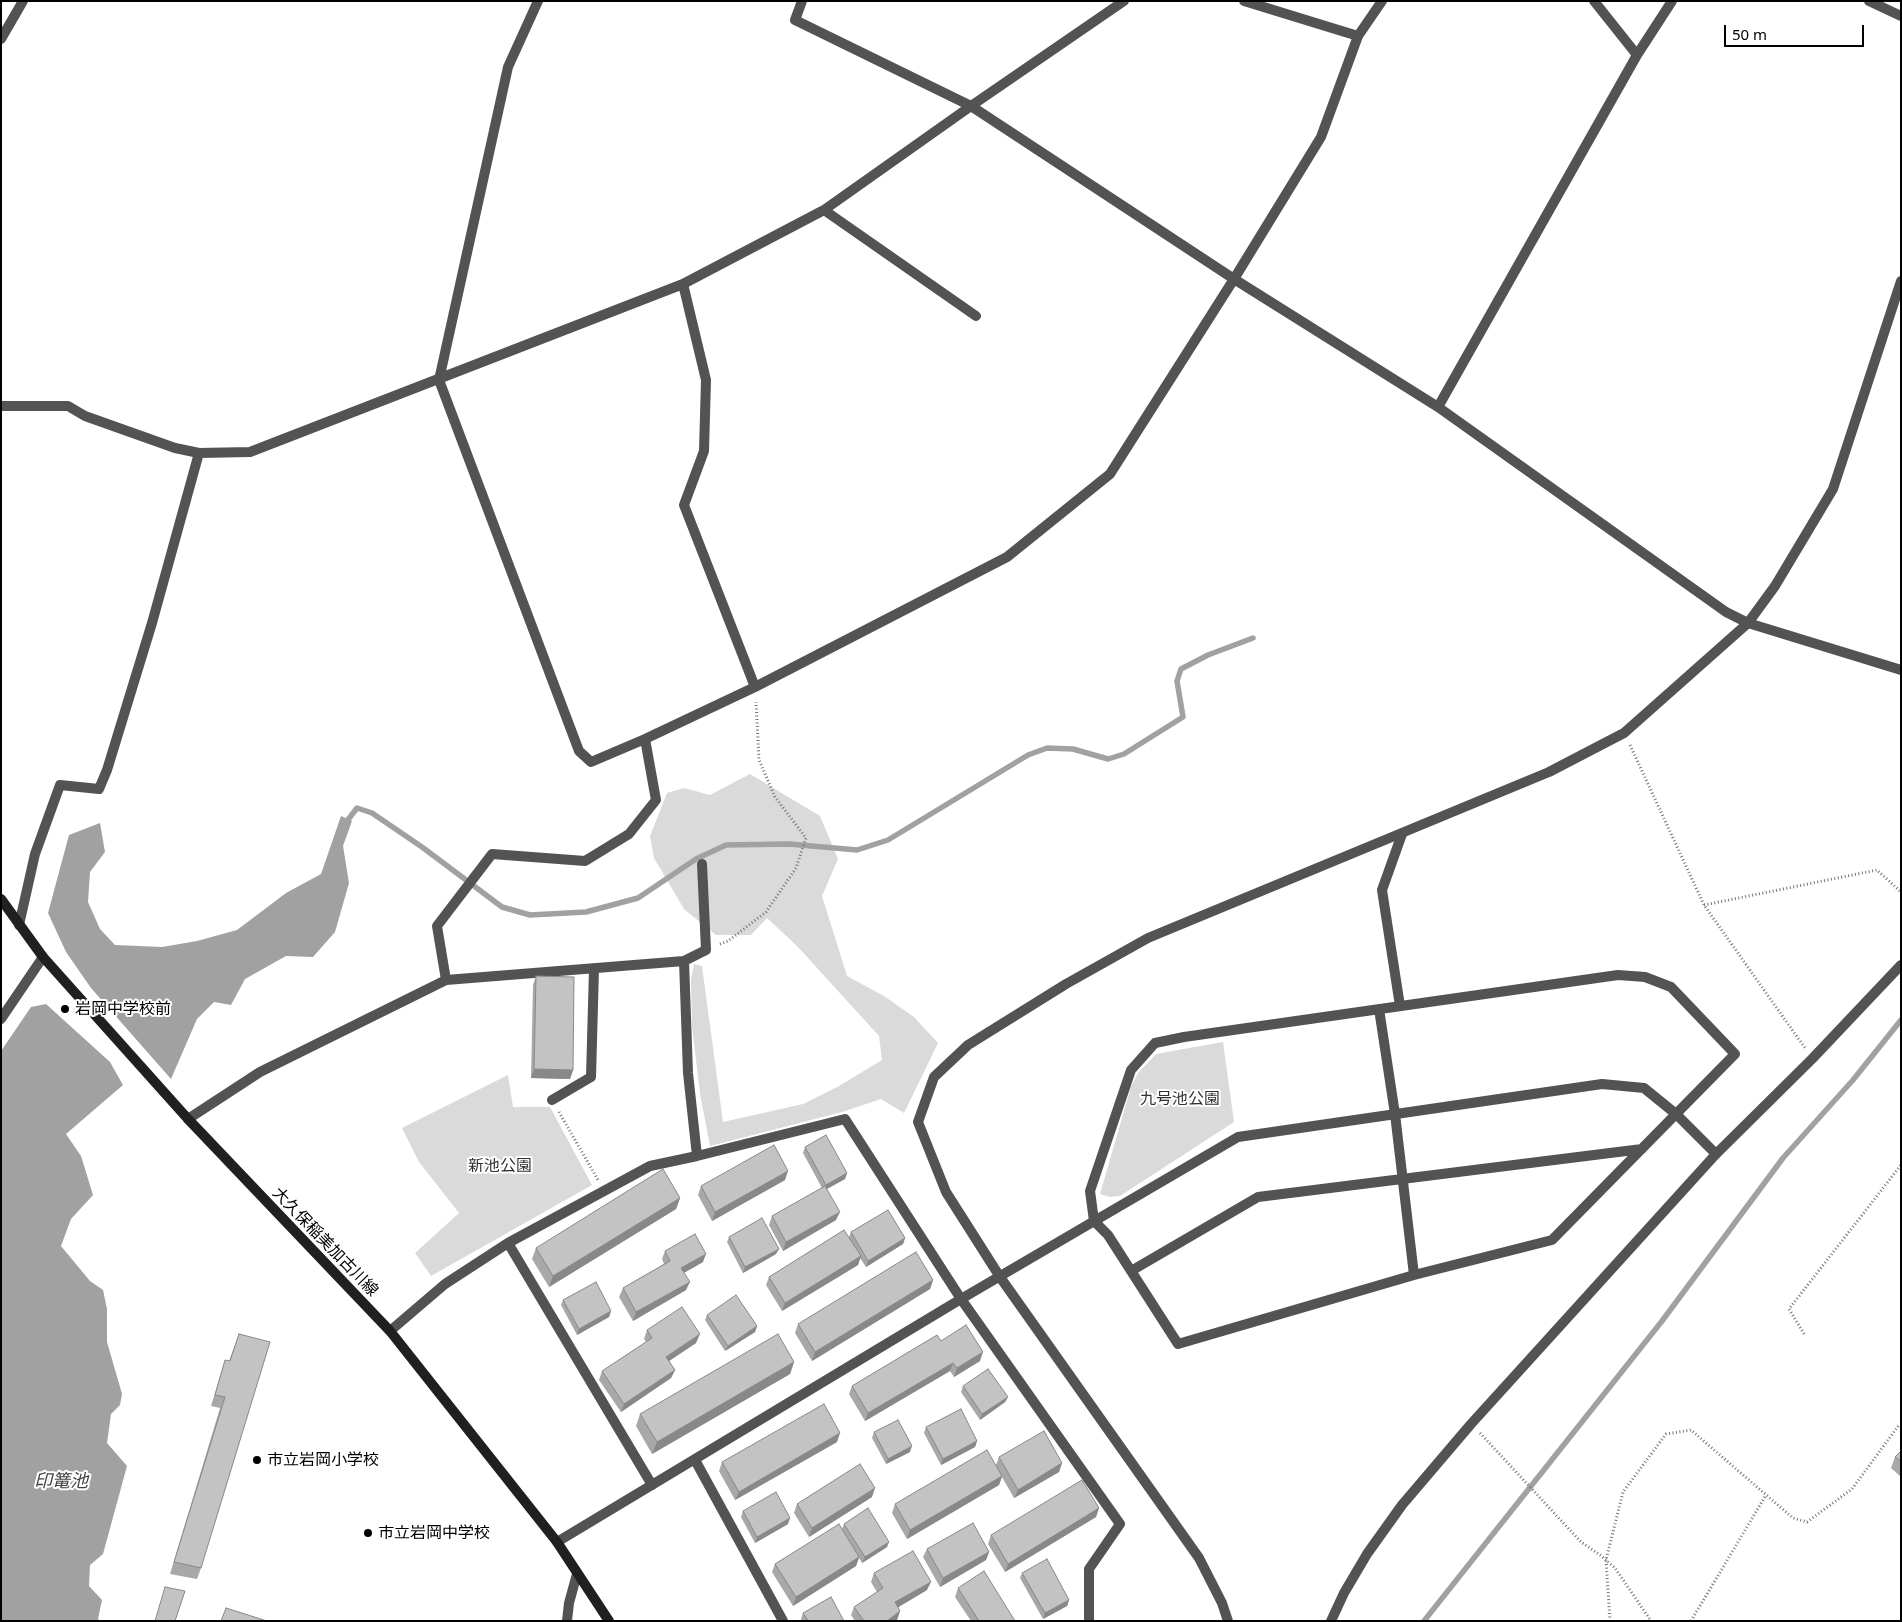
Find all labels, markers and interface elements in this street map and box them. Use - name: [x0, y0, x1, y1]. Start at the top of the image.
- scale bar: [1727, 15, 1867, 47]
- text: 50 m: [1732, 24, 1767, 44]
- place label: 岩岡中学校前: [75, 999, 171, 1019]
- marker: 岩岡中学校前: [59, 1003, 71, 1015]
- park label: 九号池公園: [1140, 1089, 1220, 1109]
- park label: 新池公園: [468, 1156, 532, 1176]
- street label: 大久保稲美加古川線: [268, 1184, 382, 1300]
- place label: 市立岩岡小学校: [267, 1450, 379, 1470]
- marker: 市立岩岡小学校: [251, 1454, 263, 1466]
- water label: 印篭池: [34, 1471, 88, 1493]
- place label: 市立岩岡中学校: [378, 1523, 490, 1543]
- marker: 市立岩岡中学校: [362, 1527, 374, 1539]

